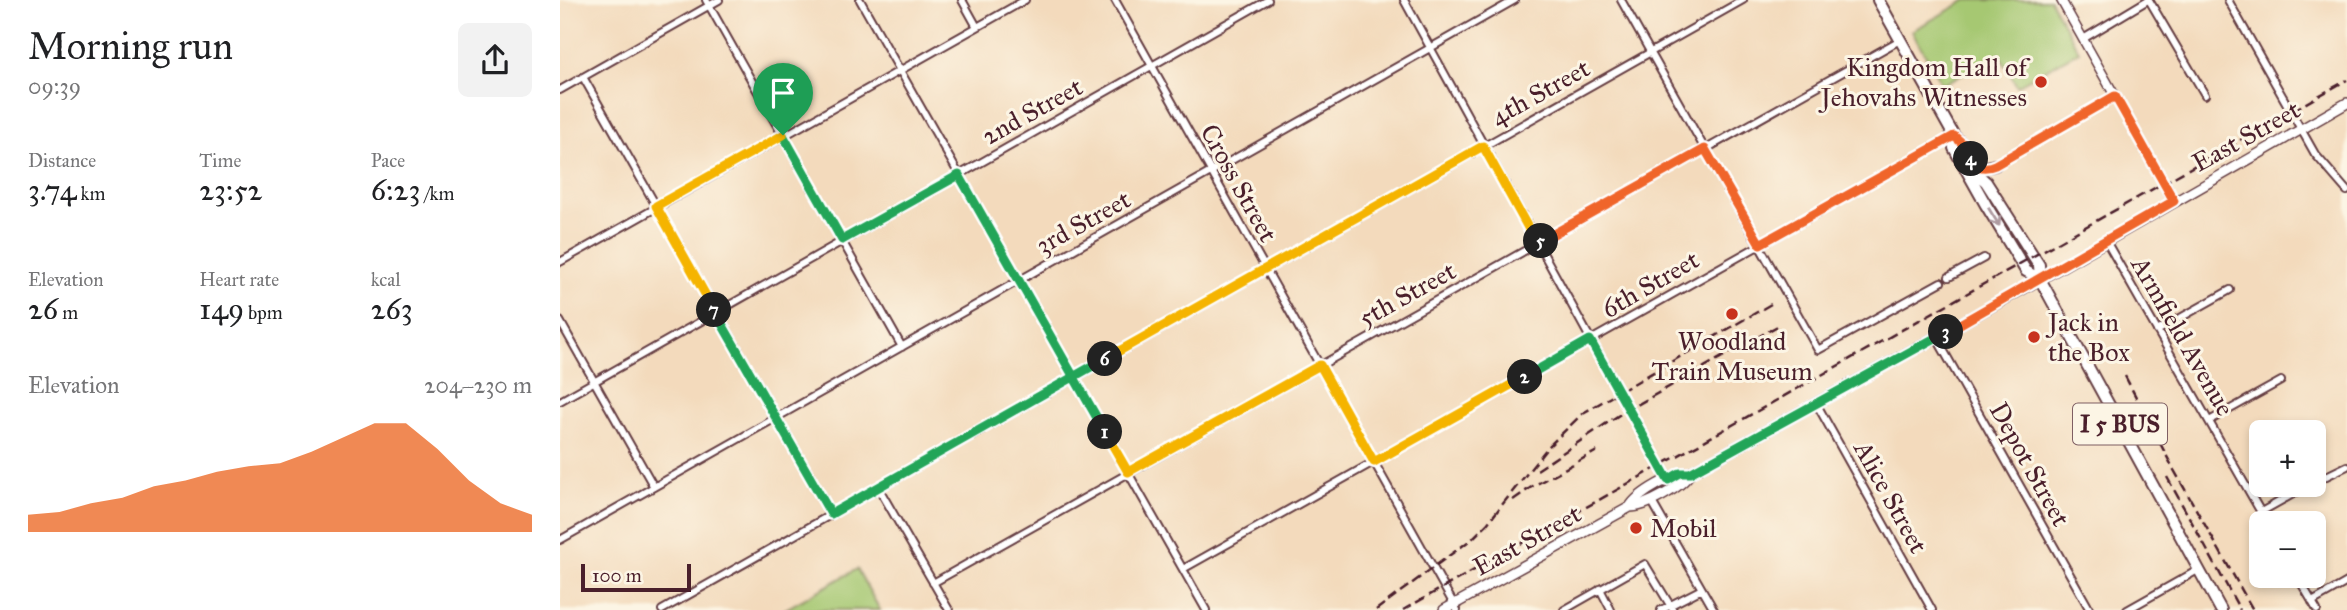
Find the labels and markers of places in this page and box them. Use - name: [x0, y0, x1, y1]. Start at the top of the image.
- place label: Kingdom Hall of Jehovahs Witnesses: [1818, 51, 2031, 113]
- pin: [753, 63, 813, 135]
- marker: Kingdom Hall of Jehovahs Witnesses: [2033, 74, 2049, 90]
- pin: 4: [1954, 142, 1988, 176]
- pin: 5: [1524, 224, 1558, 258]
- pin: 7: [696, 292, 732, 328]
- marker: Woodland Train Museum: [1724, 306, 1740, 322]
- place label: Jack in the Box: [2045, 306, 2130, 368]
- pin: 3: [1928, 314, 1964, 350]
- place label: Woodland Train Museum: [1651, 325, 1813, 387]
- marker: Jack in the Box: [2026, 329, 2042, 345]
- pin: 6: [1088, 342, 1122, 376]
- pin: 2: [1508, 360, 1542, 394]
- pin: 1: [1088, 414, 1122, 450]
- place label: Mobil: [1650, 512, 1717, 544]
- marker: Mobil: [1628, 520, 1644, 536]

